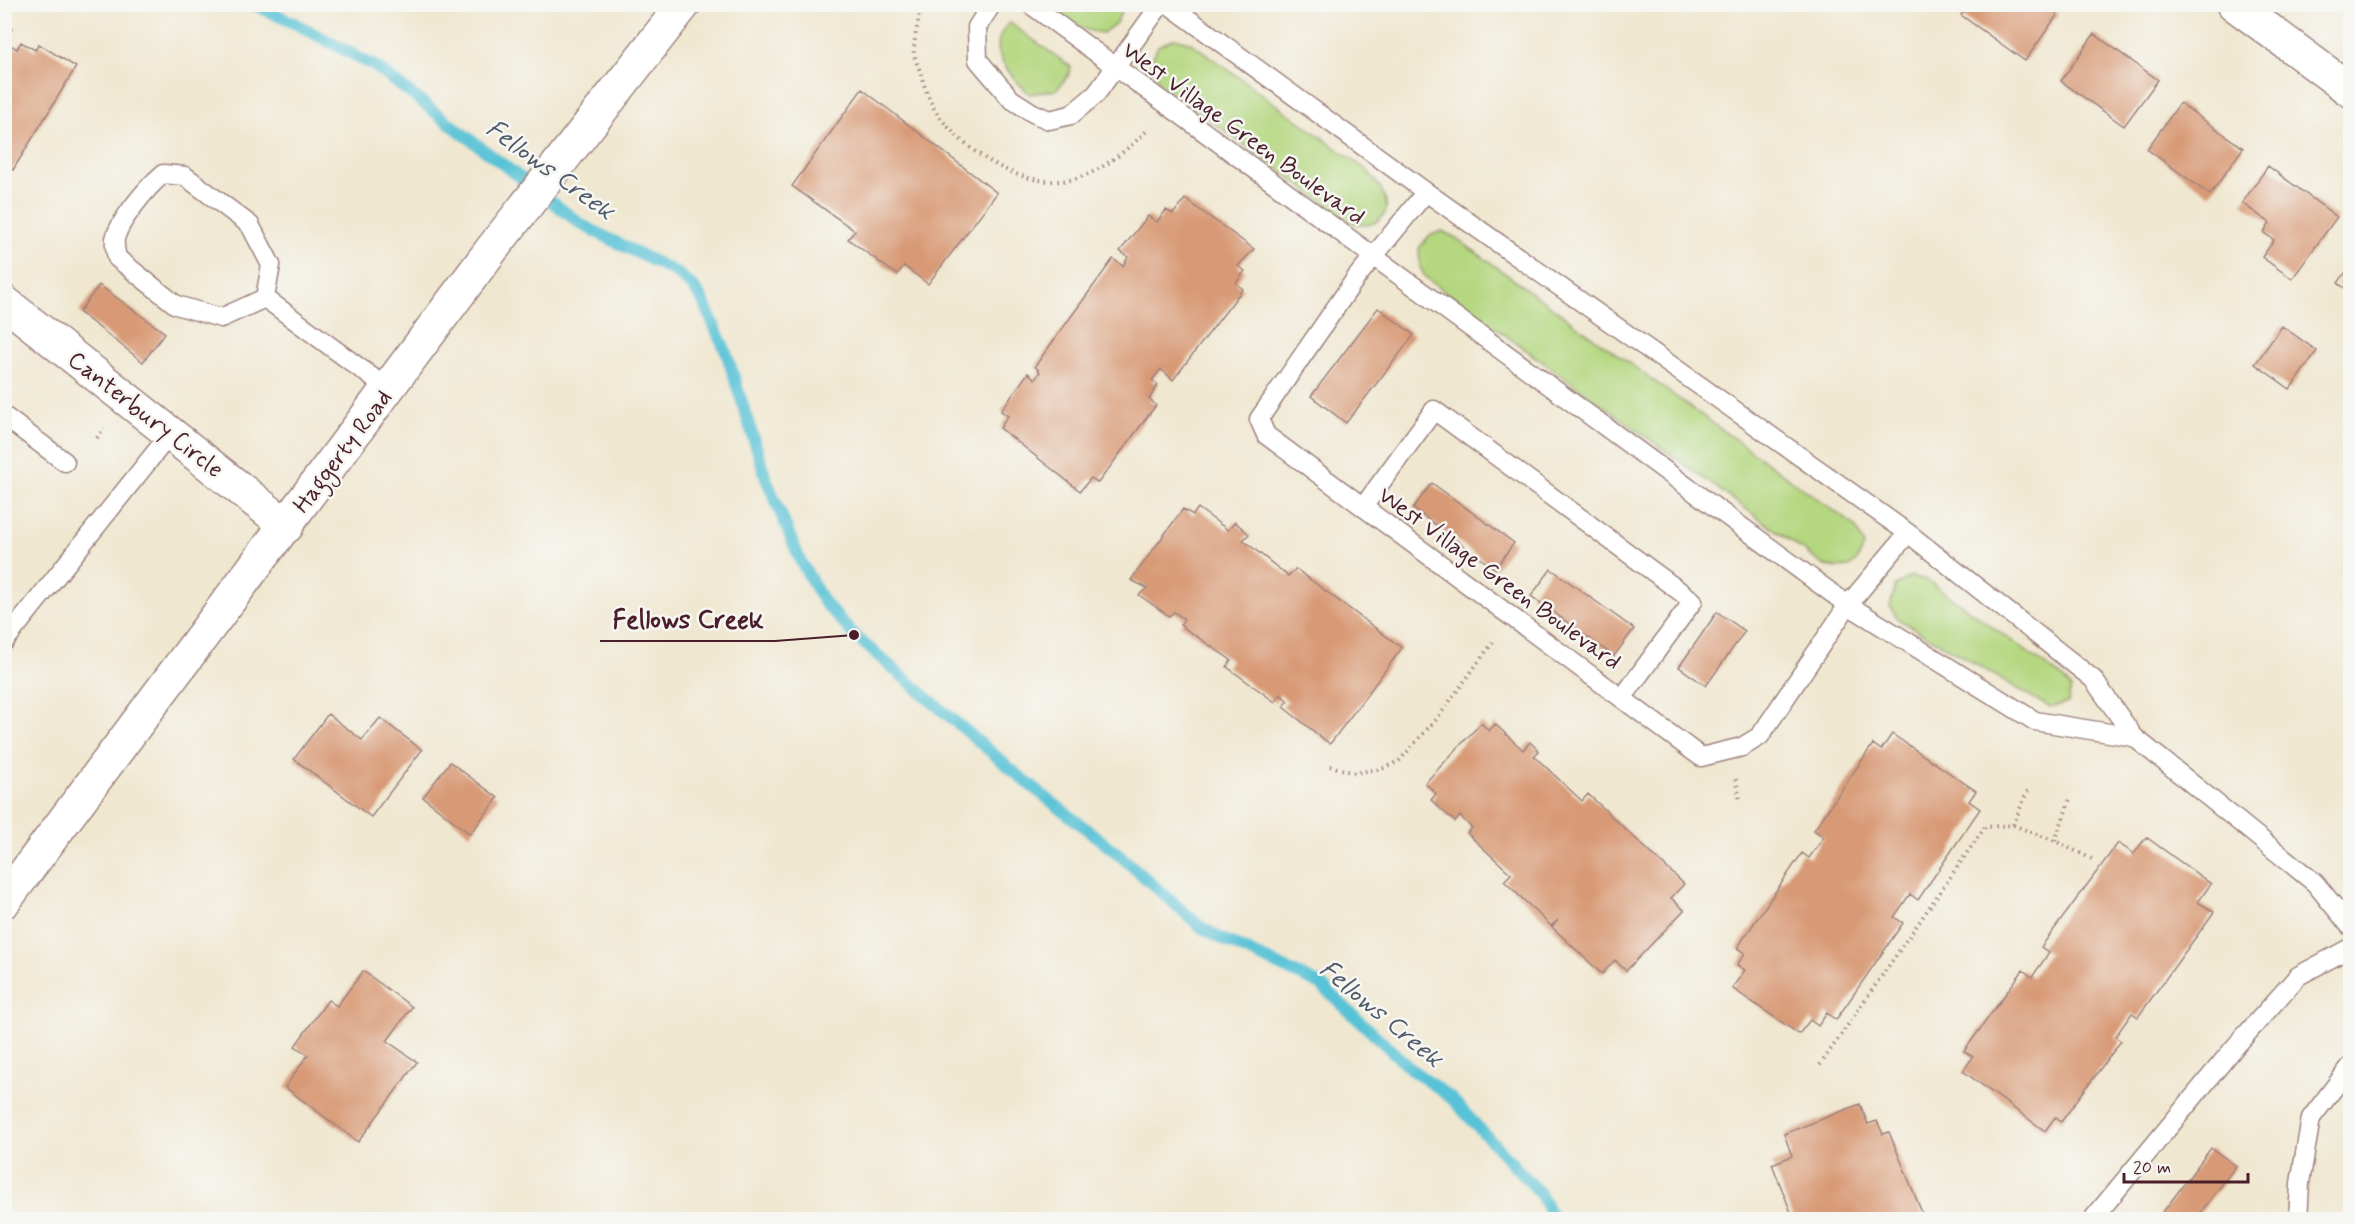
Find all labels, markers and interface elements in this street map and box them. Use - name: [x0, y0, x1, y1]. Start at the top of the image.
- street label: West Village Green Boulevard: [1115, 36, 1371, 233]
- water label: Fellows Creek: [479, 112, 622, 230]
- street label: Canterbury Circle: [61, 345, 229, 486]
- street label: Haggerty Road: [287, 384, 402, 522]
- street label: West Village Green Boulevard: [1371, 481, 1627, 678]
- callout: Fellows Creek: [600, 597, 775, 641]
- text: Fellows Creek: [612, 604, 764, 638]
- water label: Fellows Creek: [1312, 953, 1451, 1077]
- scale bar: [2124, 1146, 2248, 1184]
- text: 20 m: [2133, 1156, 2171, 1180]

